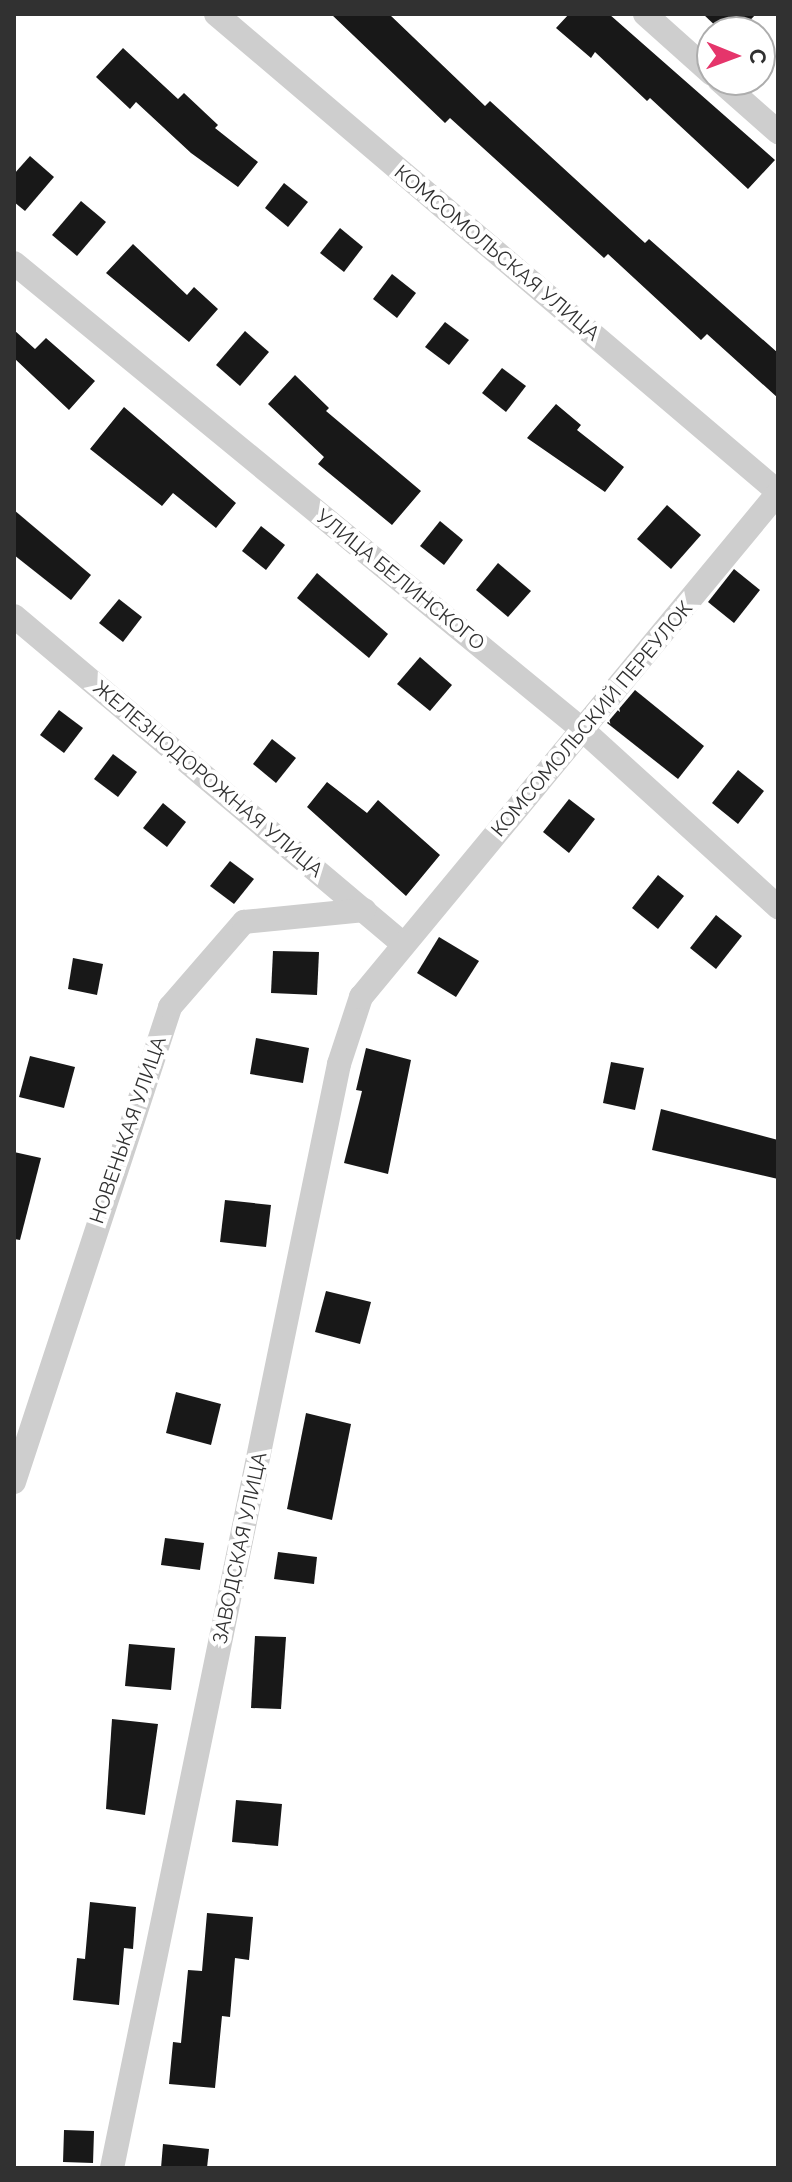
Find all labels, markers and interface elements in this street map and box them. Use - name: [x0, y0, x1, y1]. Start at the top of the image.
- north arrow: [696, 16, 776, 96]
- text: С: [745, 49, 771, 64]
- street label: КОМСОМОЛЬСКАЯ УЛИЦА: [390, 160, 604, 346]
- street label: УЛИЦА БЕЛИНСКОГО: [310, 504, 490, 656]
- street label: КОМСОМОЛЬСКИЙ ПЕРЕУЛОК: [486, 596, 698, 842]
- street label: ЖЕЛЕЗНОДОРОЖНАЯ УЛИЦА: [88, 676, 328, 882]
- street label: НОВЕНЬКАЯ УЛИЦА: [85, 1033, 171, 1227]
- street label: ЗАВОДСКАЯ УЛИЦА: [208, 1450, 272, 1646]

